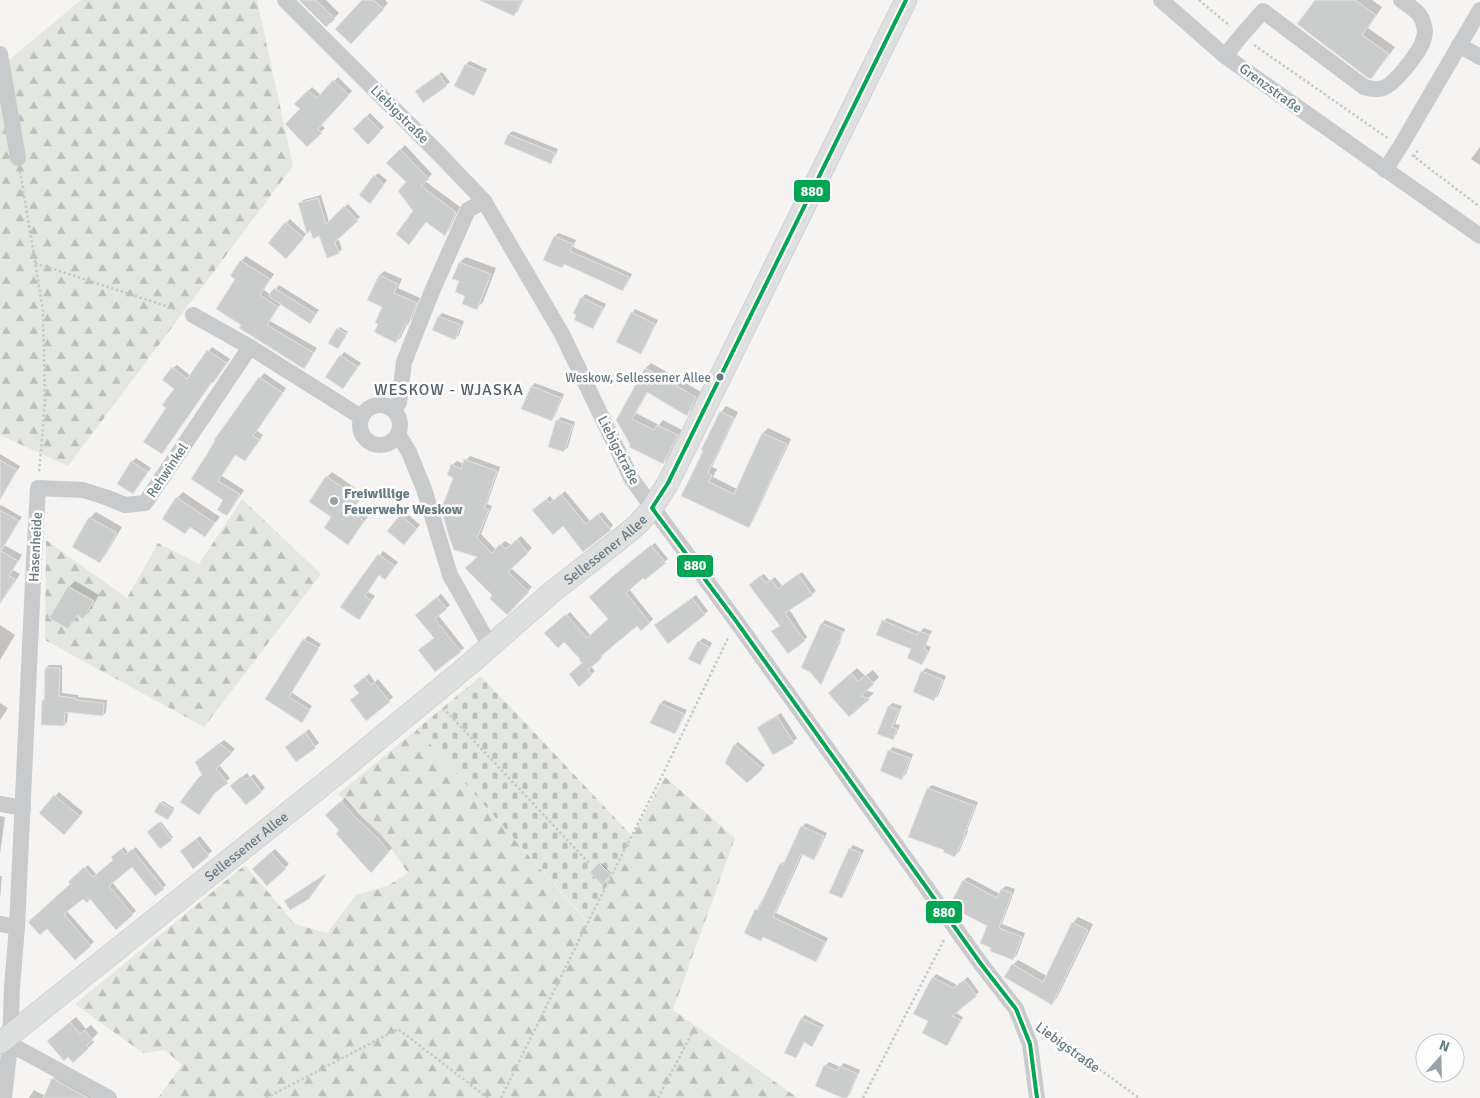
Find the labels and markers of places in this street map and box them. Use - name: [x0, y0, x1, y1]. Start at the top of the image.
- place label: Weskow, Sellessener Allee: [565, 370, 711, 386]
- marker: Weskow, Sellessener Allee: [715, 372, 725, 382]
- place label: Freiwillige Feuerwehr Weskow: [344, 485, 463, 518]
- marker: Freiwillige Feuerwehr Weskow: [328, 495, 340, 507]

